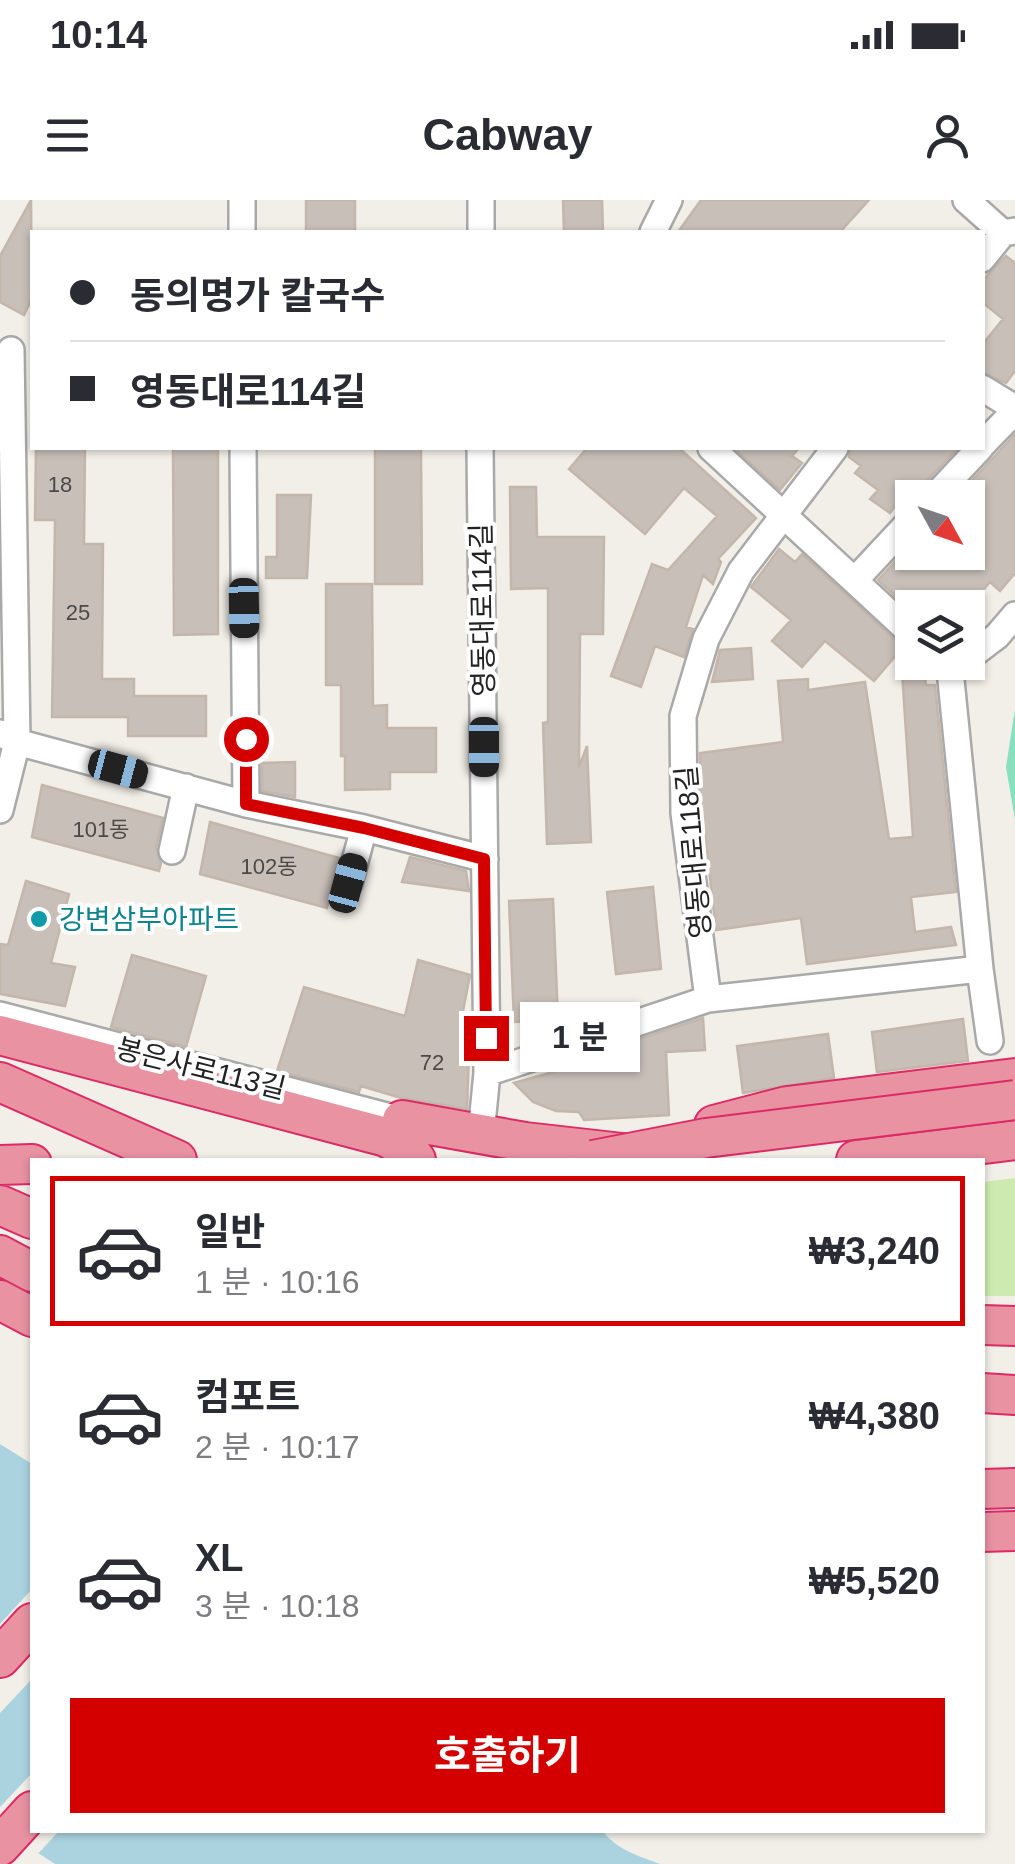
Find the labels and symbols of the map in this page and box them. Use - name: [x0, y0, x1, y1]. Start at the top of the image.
- house number: 18: [48, 472, 72, 497]
- north arrow: [895, 480, 985, 570]
- street label: 영동대로114길: [465, 523, 500, 697]
- car: [228, 578, 260, 638]
- house number: 25: [66, 600, 90, 625]
- route start: [224, 717, 269, 762]
- car: [469, 717, 499, 777]
- car: [85, 747, 151, 791]
- street label: 영동대로118길: [670, 764, 716, 940]
- house number: 101동: [73, 817, 129, 842]
- car: [326, 850, 370, 916]
- house number: 102동: [241, 854, 297, 879]
- place label: 강변삼부아파트: [59, 904, 239, 935]
- marker: 강변삼부아파트: [28, 908, 50, 930]
- callout: 1 분: [521, 1003, 641, 1073]
- route end: [464, 1016, 509, 1061]
- street label: 봉은사로113길: [113, 1032, 289, 1105]
- house number: 72: [420, 1050, 444, 1075]

